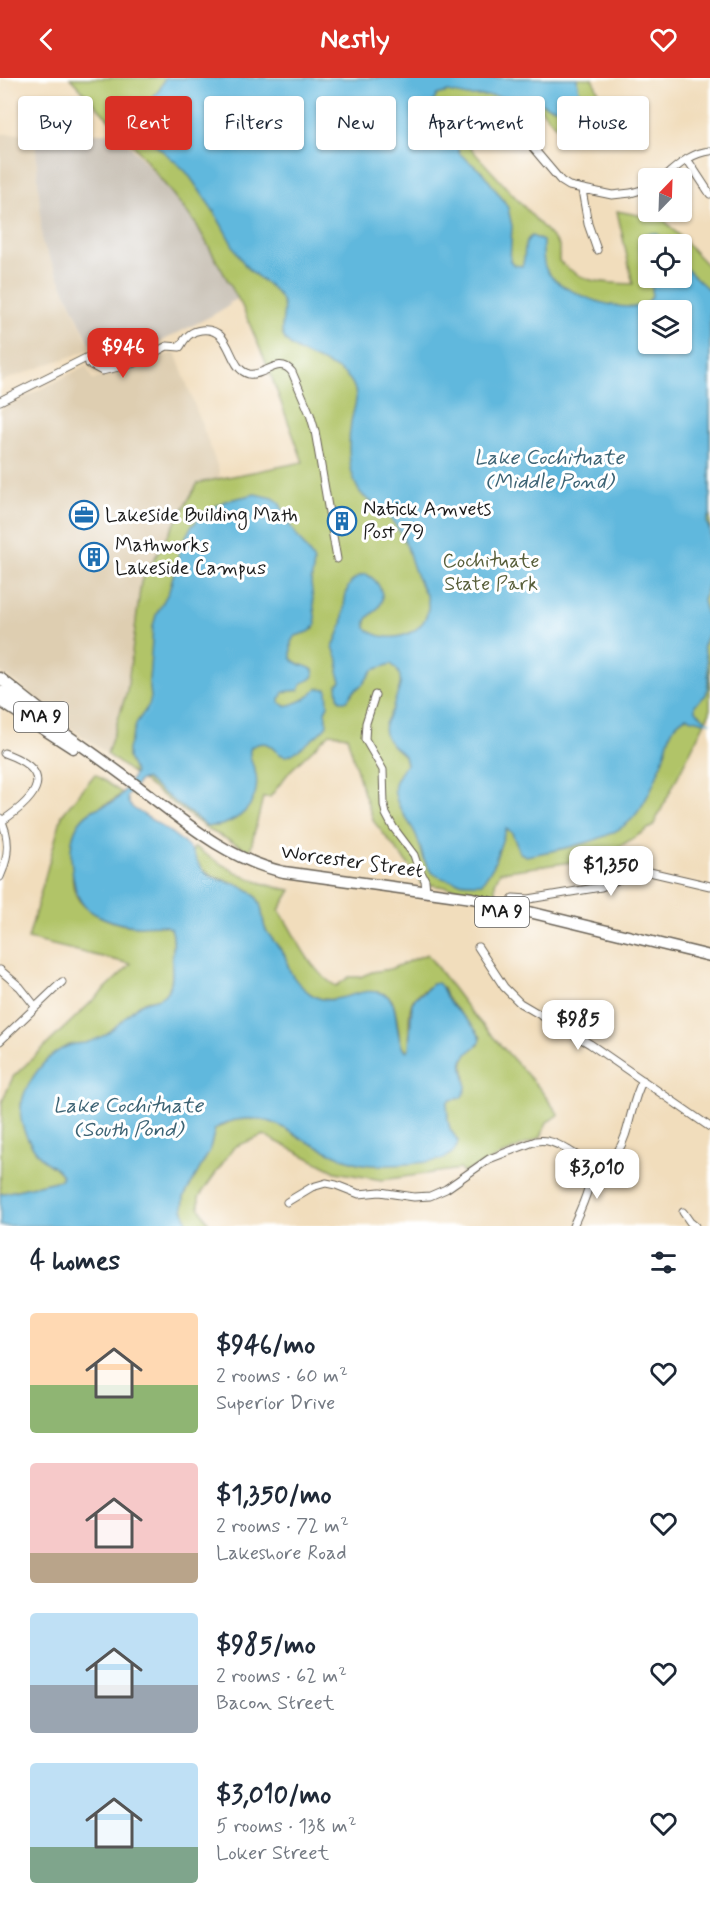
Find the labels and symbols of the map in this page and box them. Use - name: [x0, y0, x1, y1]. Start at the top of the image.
- north arrow: [638, 168, 692, 222]
- pin: $946: [87, 328, 159, 379]
- water label: Lake Cochituate (Middle Pond): [474, 444, 626, 496]
- place label: Natick Amvets Post 79: [363, 496, 492, 546]
- office icon: Lakeside Building Math: [68, 499, 100, 531]
- place label: Lakeside Building Math: [105, 502, 298, 530]
- building icon: Natick Amvets Post 79: [326, 505, 358, 537]
- place label: Mathworks Lakeside Campus: [115, 532, 266, 582]
- building icon: Mathworks Lakeside Campus: [78, 541, 110, 573]
- park label: Cochituate State Park: [443, 548, 539, 598]
- road number: MA 9: [14, 702, 68, 732]
- street label: Worcester Street: [279, 839, 425, 885]
- pin: $1,350: [562, 846, 660, 897]
- road number: MA 9: [475, 897, 529, 927]
- pin: $985: [542, 1000, 614, 1051]
- water label: Lake Cochituate (South Pond): [53, 1092, 205, 1144]
- pin: $3,010: [548, 1149, 646, 1200]

